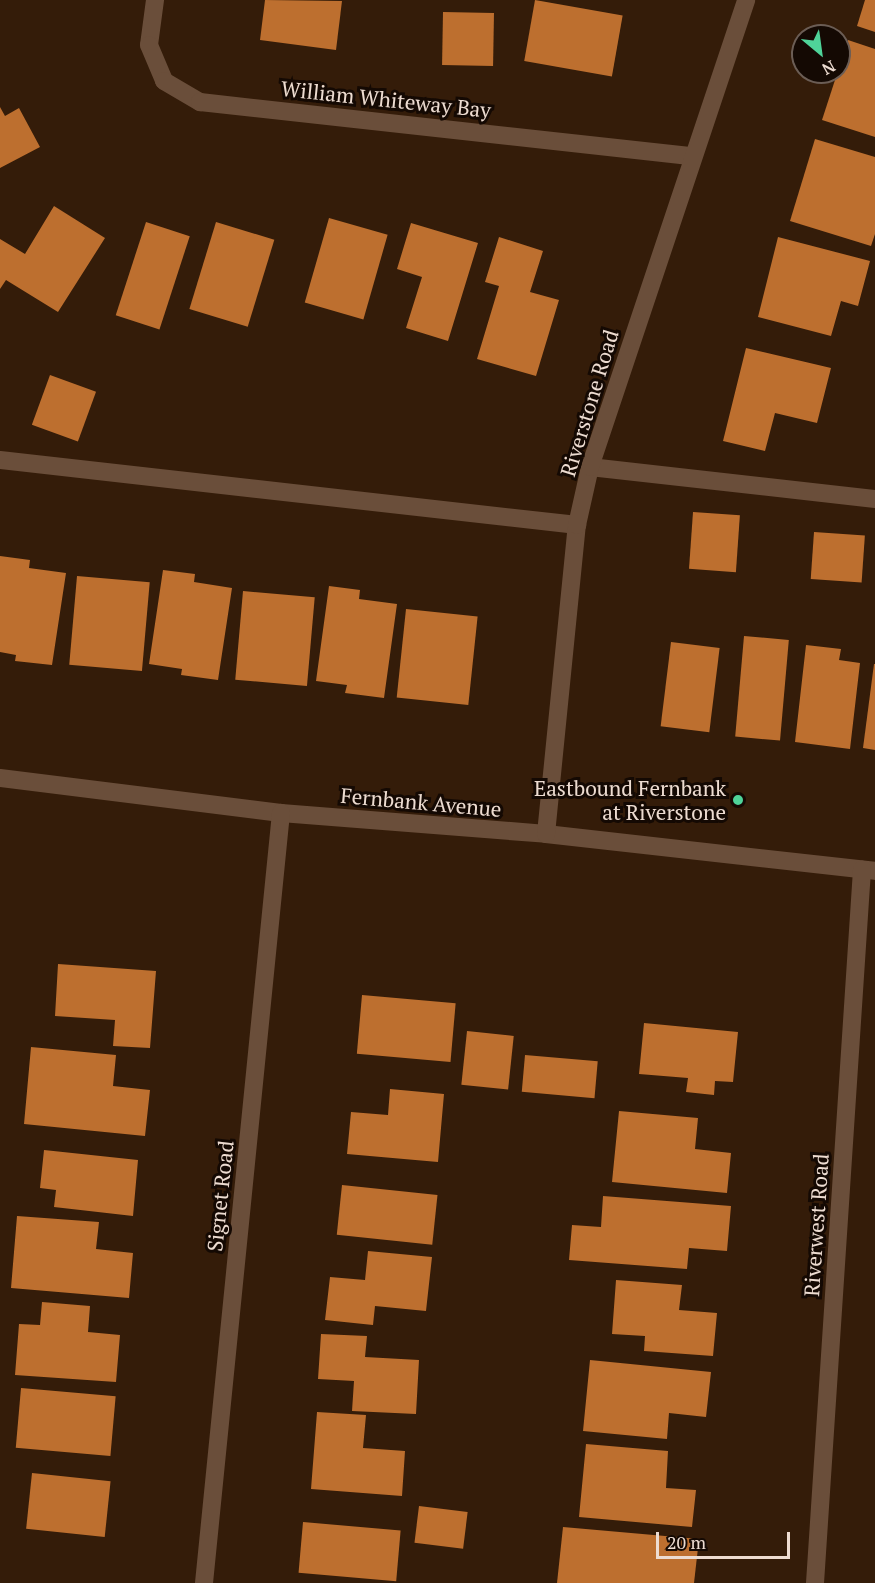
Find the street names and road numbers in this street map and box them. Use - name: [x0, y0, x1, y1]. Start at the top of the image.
- street label: William Whiteway Bay: [280, 75, 492, 123]
- street label: Riverstone Road: [555, 327, 623, 479]
- street label: Fernbank Avenue: [339, 782, 503, 822]
- street label: Signet Road: [202, 1139, 238, 1253]
- street label: Riverwest Road: [798, 1153, 834, 1297]

